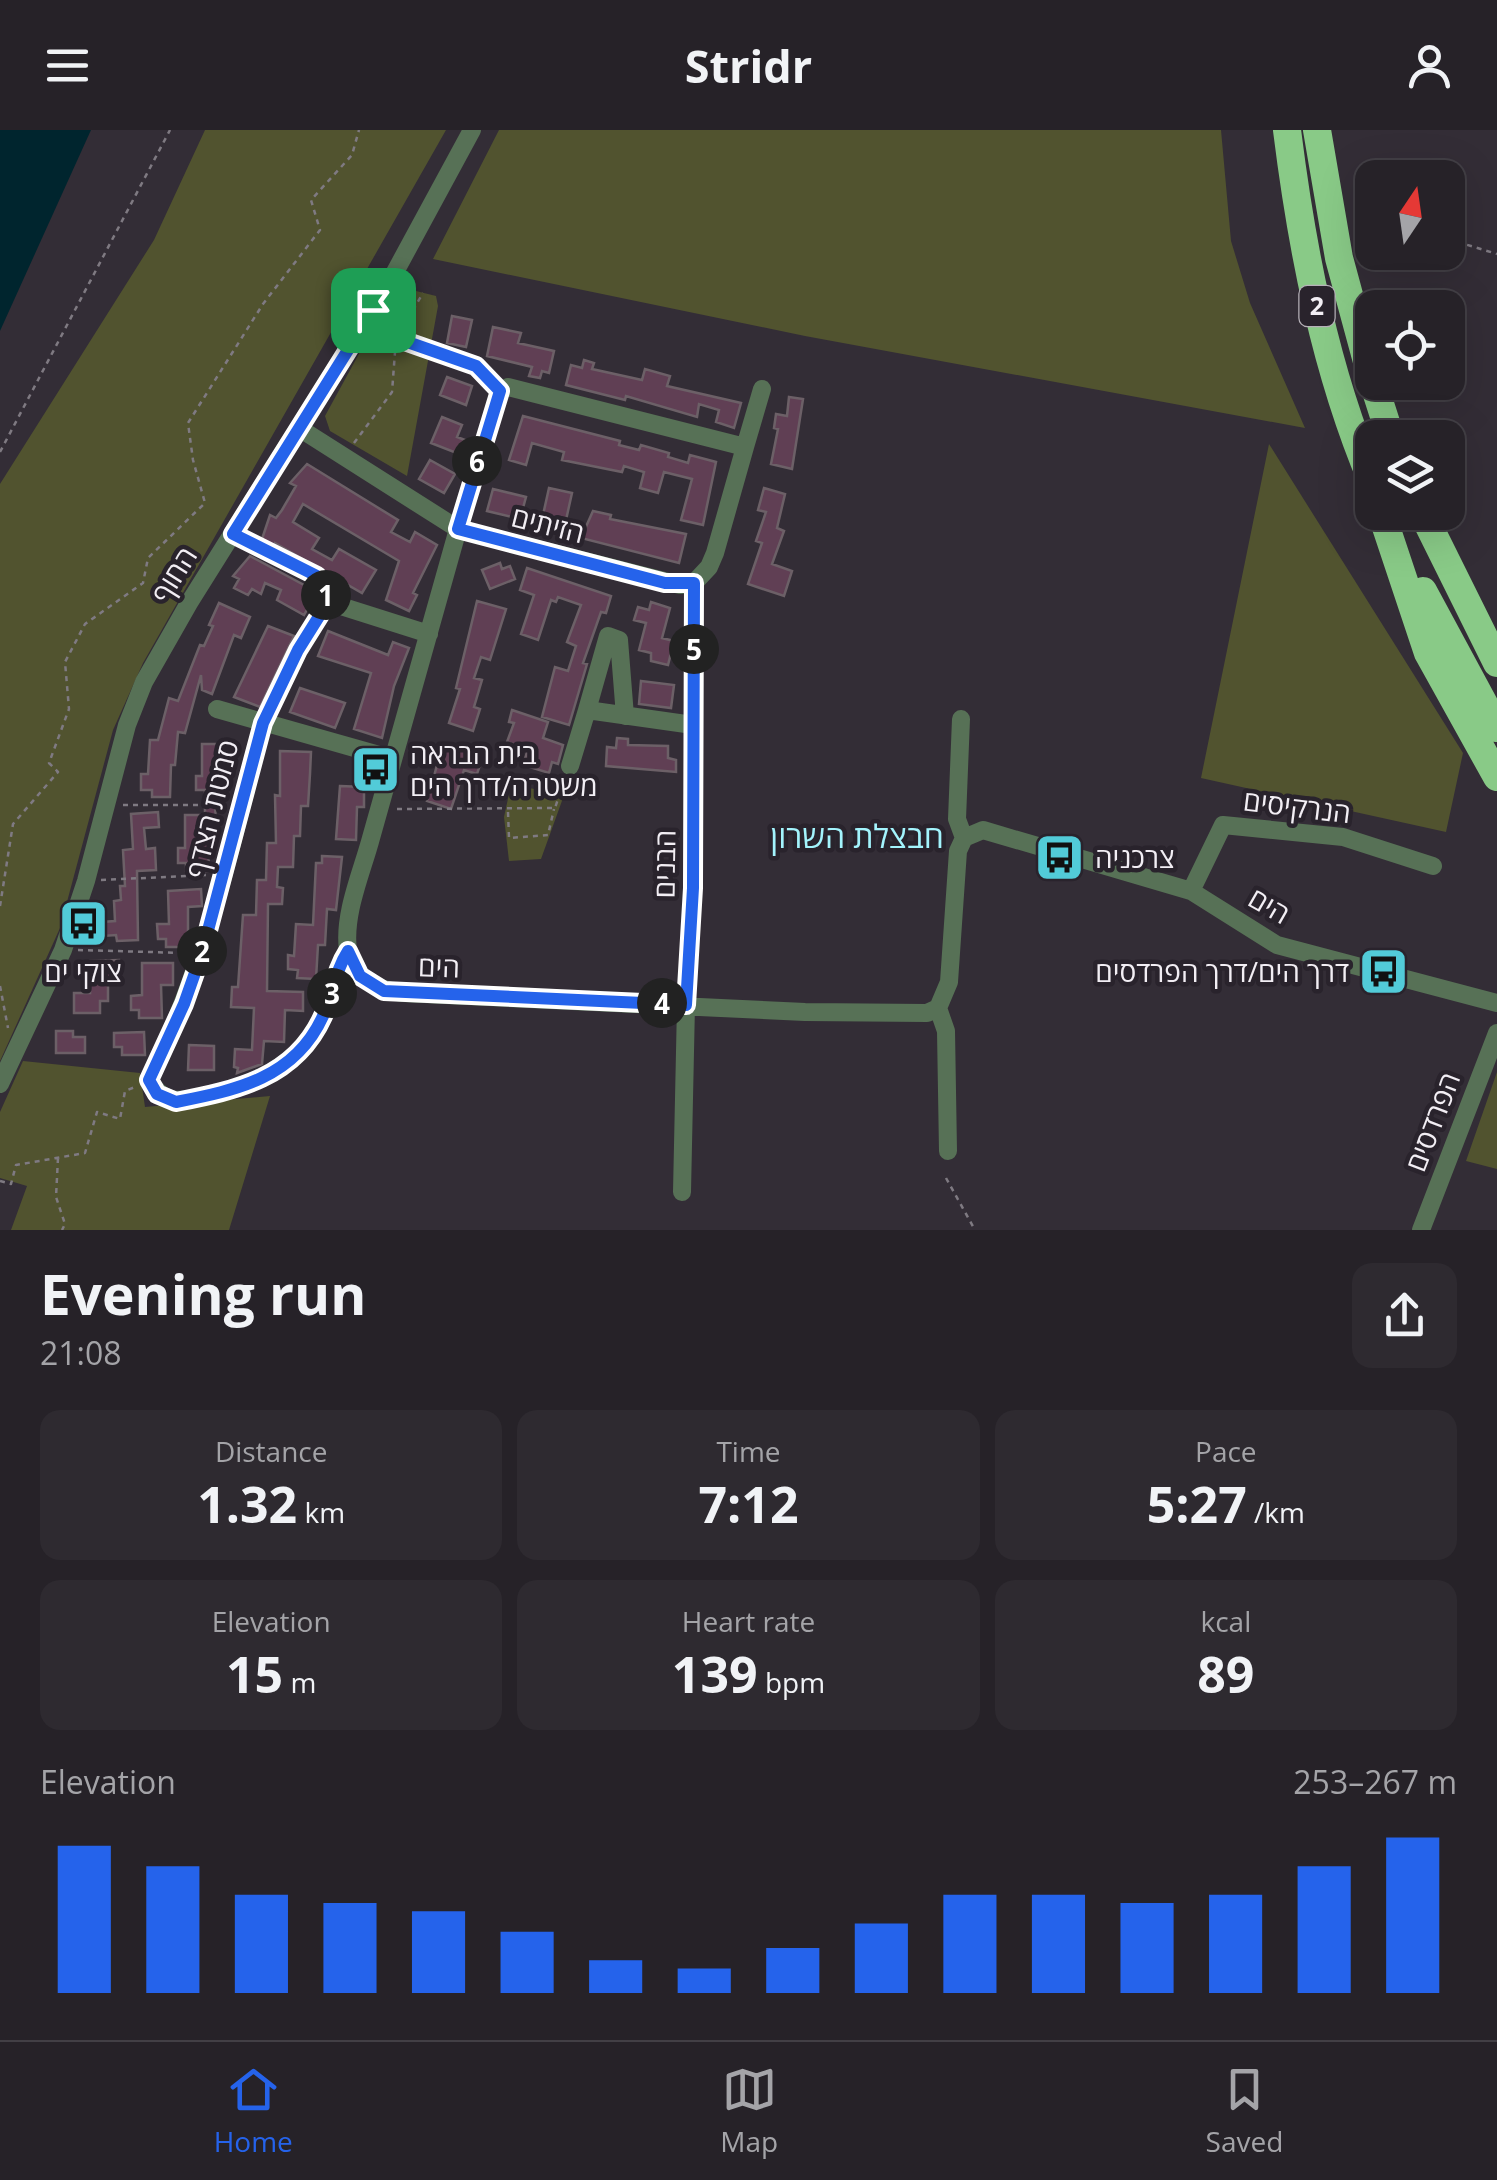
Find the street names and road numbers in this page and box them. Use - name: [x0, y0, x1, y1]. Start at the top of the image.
- road number: 2: [1300, 286, 1334, 326]
- street label: הזיתים: [508, 497, 589, 551]
- street label: החוף: [141, 539, 205, 610]
- street label: סמטת הצדף: [176, 736, 247, 882]
- street label: הנרקיסים: [1241, 781, 1353, 831]
- street label: הבנים: [644, 829, 684, 899]
- street label: הים: [1242, 878, 1297, 932]
- street label: הים: [417, 946, 461, 986]
- street label: הפרדסים: [1396, 1067, 1468, 1177]

